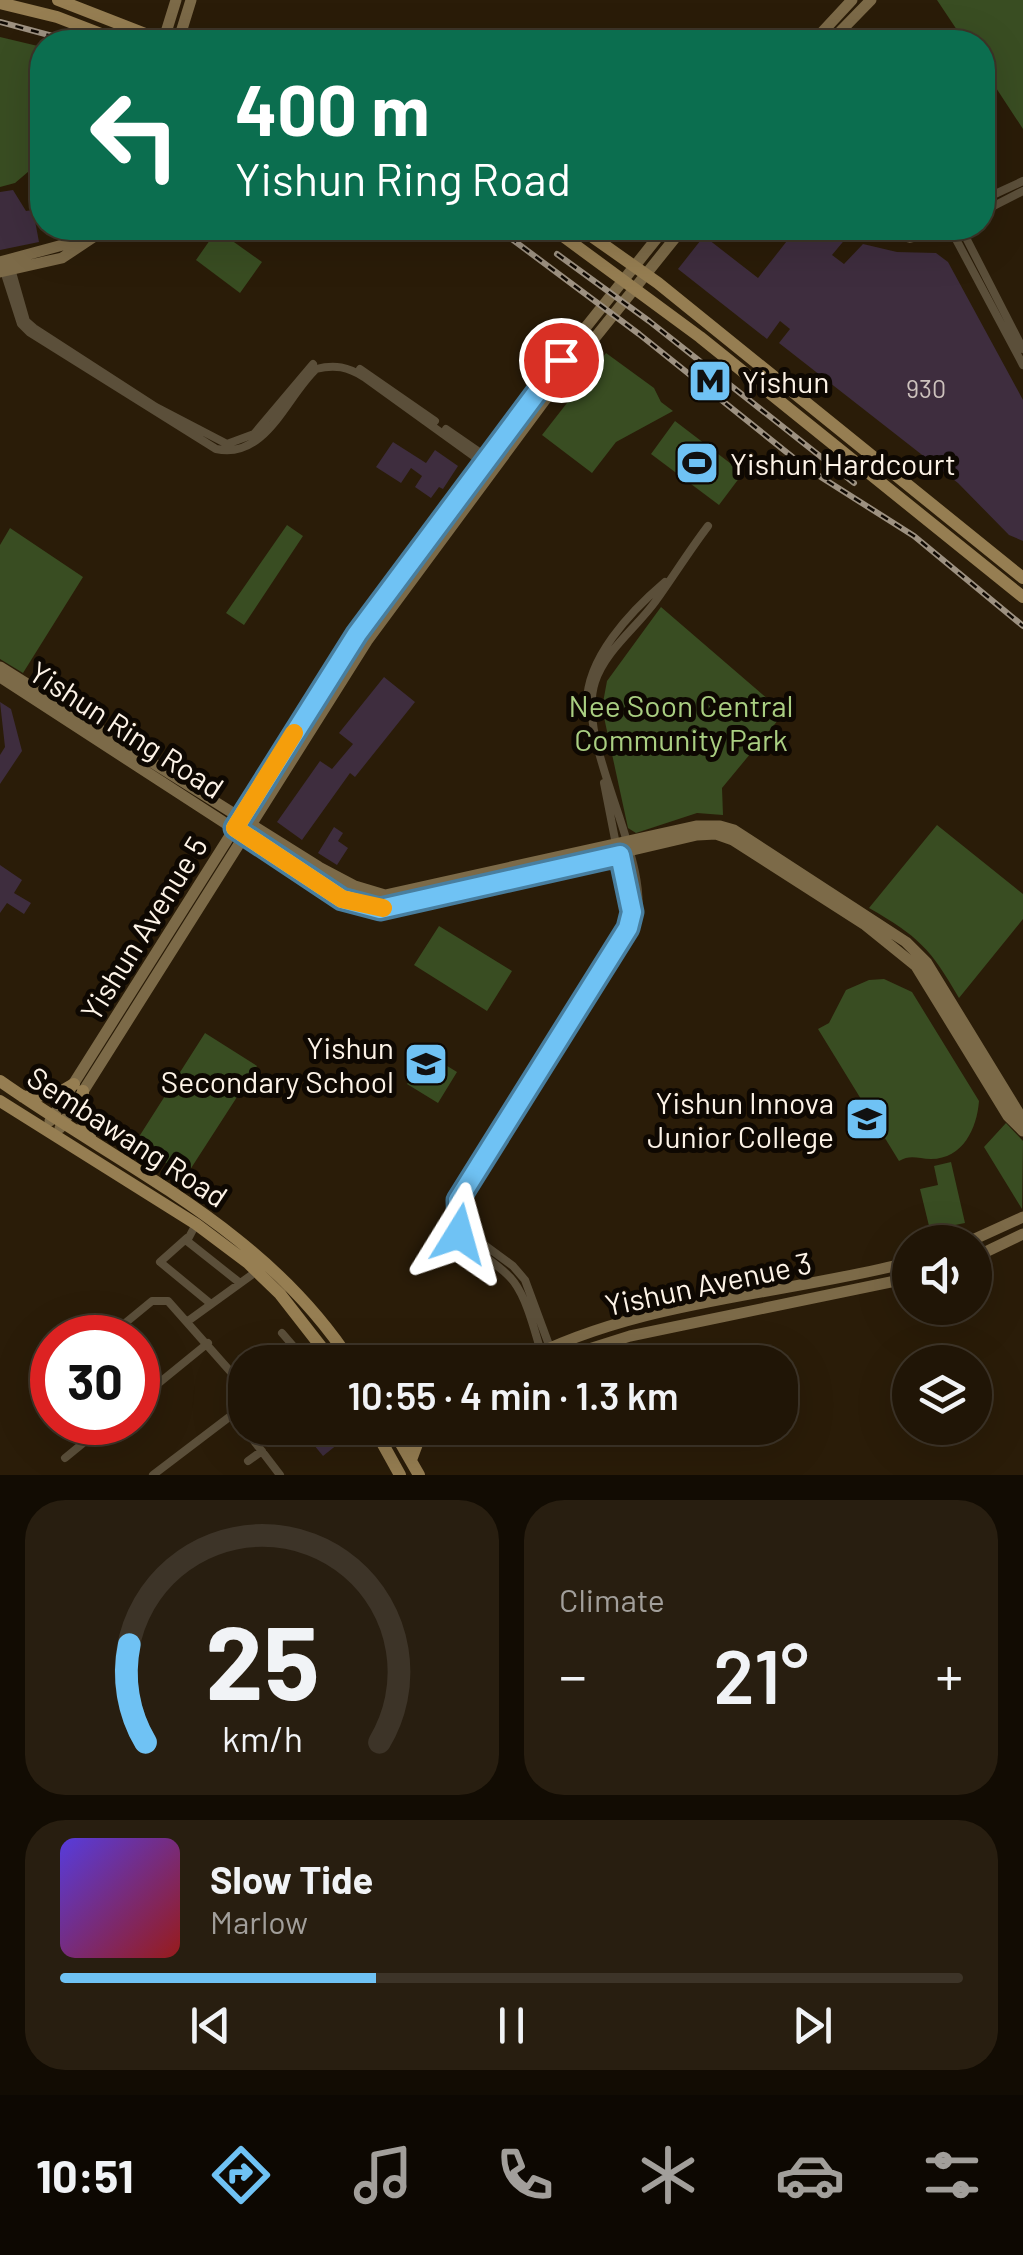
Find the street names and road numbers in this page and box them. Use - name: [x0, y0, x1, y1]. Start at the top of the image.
- street label: Yishun Ring Road: [23, 653, 231, 805]
- street label: Yishun Avenue 5: [72, 829, 214, 1027]
- street label: Sembawang Road: [21, 1058, 235, 1214]
- street label: Yishun Avenue 3: [601, 1244, 815, 1322]

